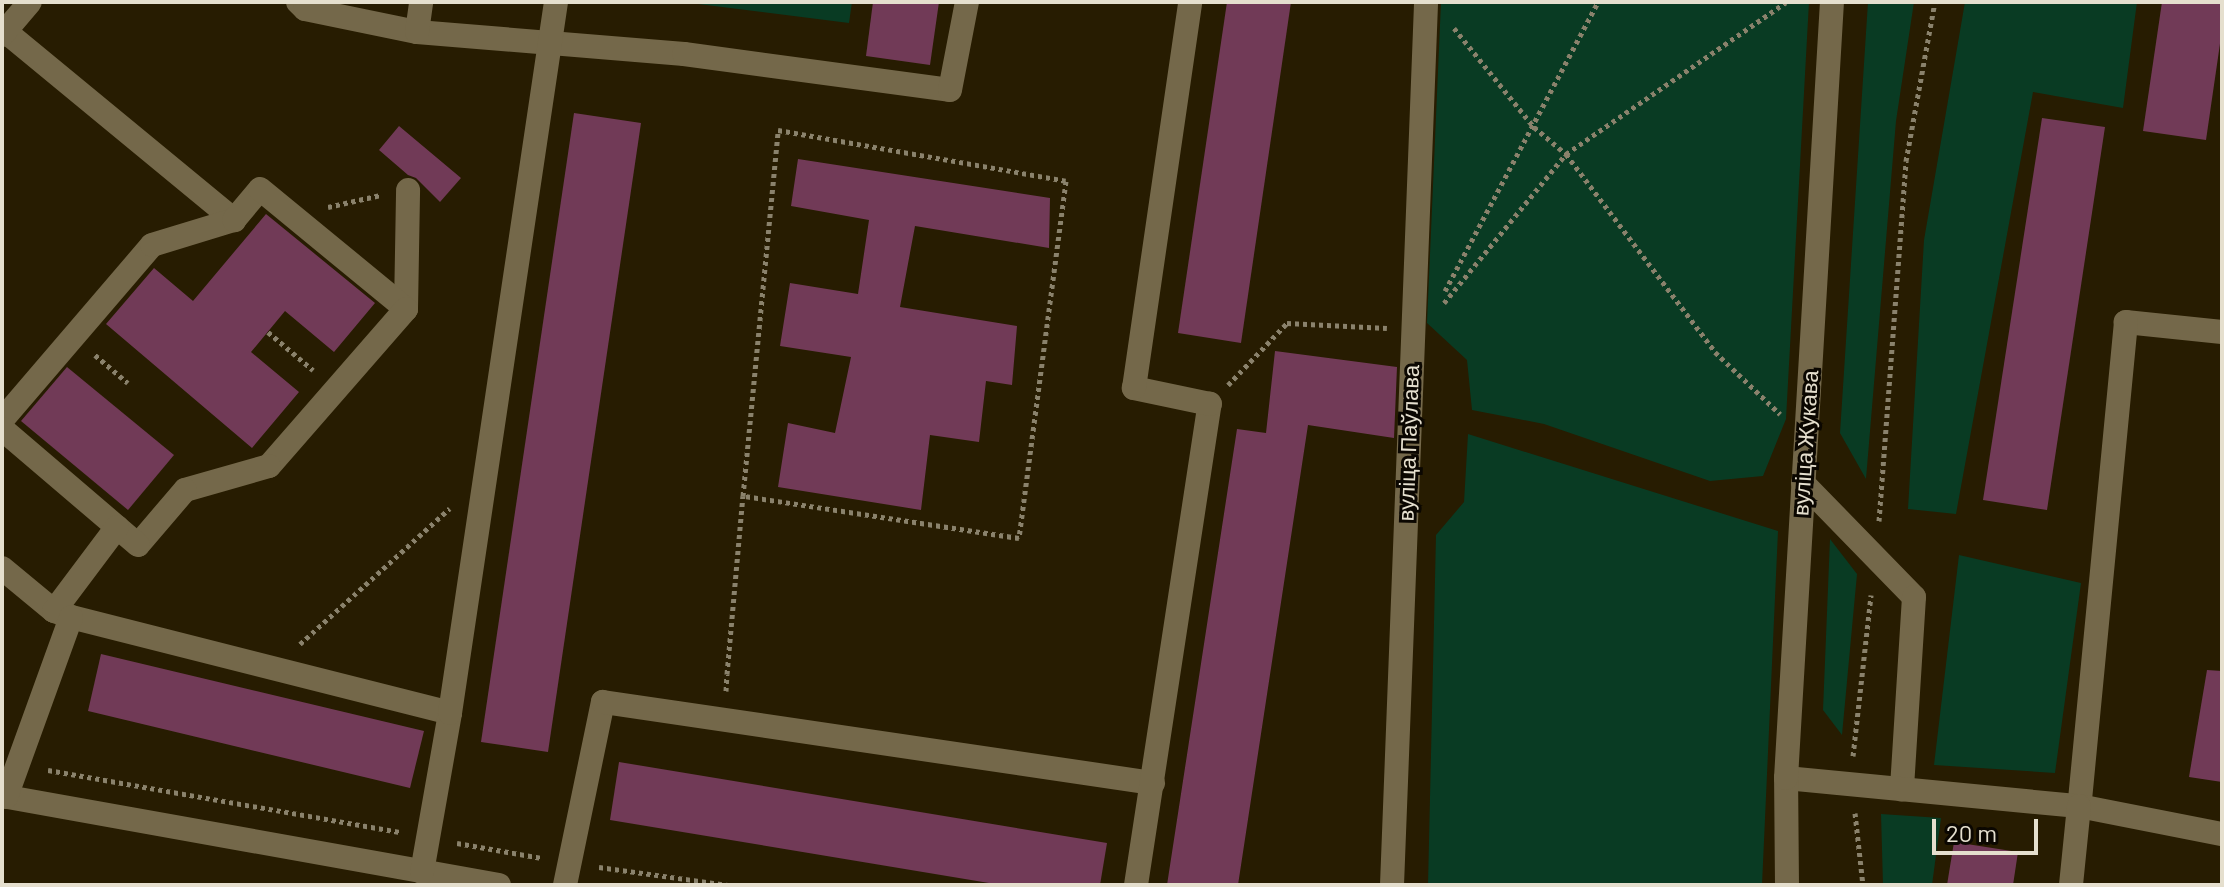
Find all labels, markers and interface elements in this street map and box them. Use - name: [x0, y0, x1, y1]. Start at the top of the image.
- street label: вуліца Паўлава: [1392, 364, 1424, 522]
- street label: вуліца Жукава: [1787, 369, 1823, 517]
- scale bar: [1936, 803, 2042, 853]
- text: 20 m: [1946, 818, 1997, 847]

